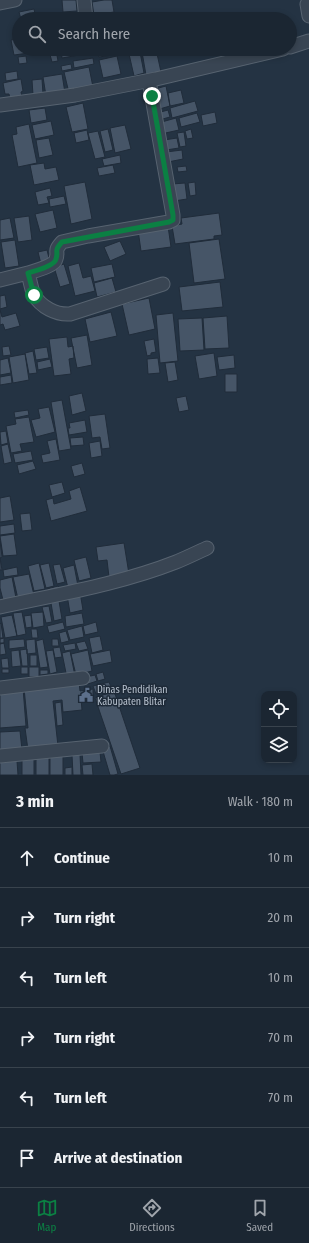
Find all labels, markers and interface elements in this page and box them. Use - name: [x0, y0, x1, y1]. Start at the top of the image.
- search box: [12, 12, 297, 56]
- icon: search: [26, 23, 48, 45]
- text: Search here: [58, 25, 130, 43]
- route end: [143, 87, 161, 105]
- route start: [25, 286, 43, 304]
- place label: Dinas Pendidikan Kabupaten Blitar: [97, 684, 168, 708]
- public building icon: Dinas Pendidikan Kabupaten Blitar: [78, 687, 94, 703]
- map controls: [261, 691, 297, 763]
- button: locate: [261, 691, 297, 727]
- button: layers: [261, 727, 297, 763]
- text: 3 min: [16, 791, 54, 812]
- text: Walk · 180 m: [228, 794, 293, 809]
- icon: ahead: [16, 847, 38, 869]
- text: Continue: [54, 849, 110, 867]
- text: 10 m: [268, 850, 293, 865]
- icon: right: [16, 907, 38, 929]
- text: Turn right: [54, 909, 115, 927]
- text: 20 m: [267, 910, 293, 925]
- icon: left: [16, 967, 38, 989]
- text: Turn left: [54, 969, 107, 987]
- text: 10 m: [268, 970, 293, 985]
- icon: right: [16, 1027, 38, 1049]
- text: Turn right: [54, 1029, 115, 1047]
- text: 70 m: [268, 1030, 293, 1045]
- icon: left: [16, 1087, 38, 1109]
- text: Turn left: [54, 1089, 107, 1107]
- text: 70 m: [268, 1090, 293, 1105]
- icon: arrive: [16, 1147, 38, 1169]
- text: Arrive at destination: [54, 1149, 182, 1167]
- tab: Map: [36, 1197, 58, 1234]
- tab: Directions: [129, 1197, 175, 1234]
- tab: Saved: [246, 1197, 273, 1234]

